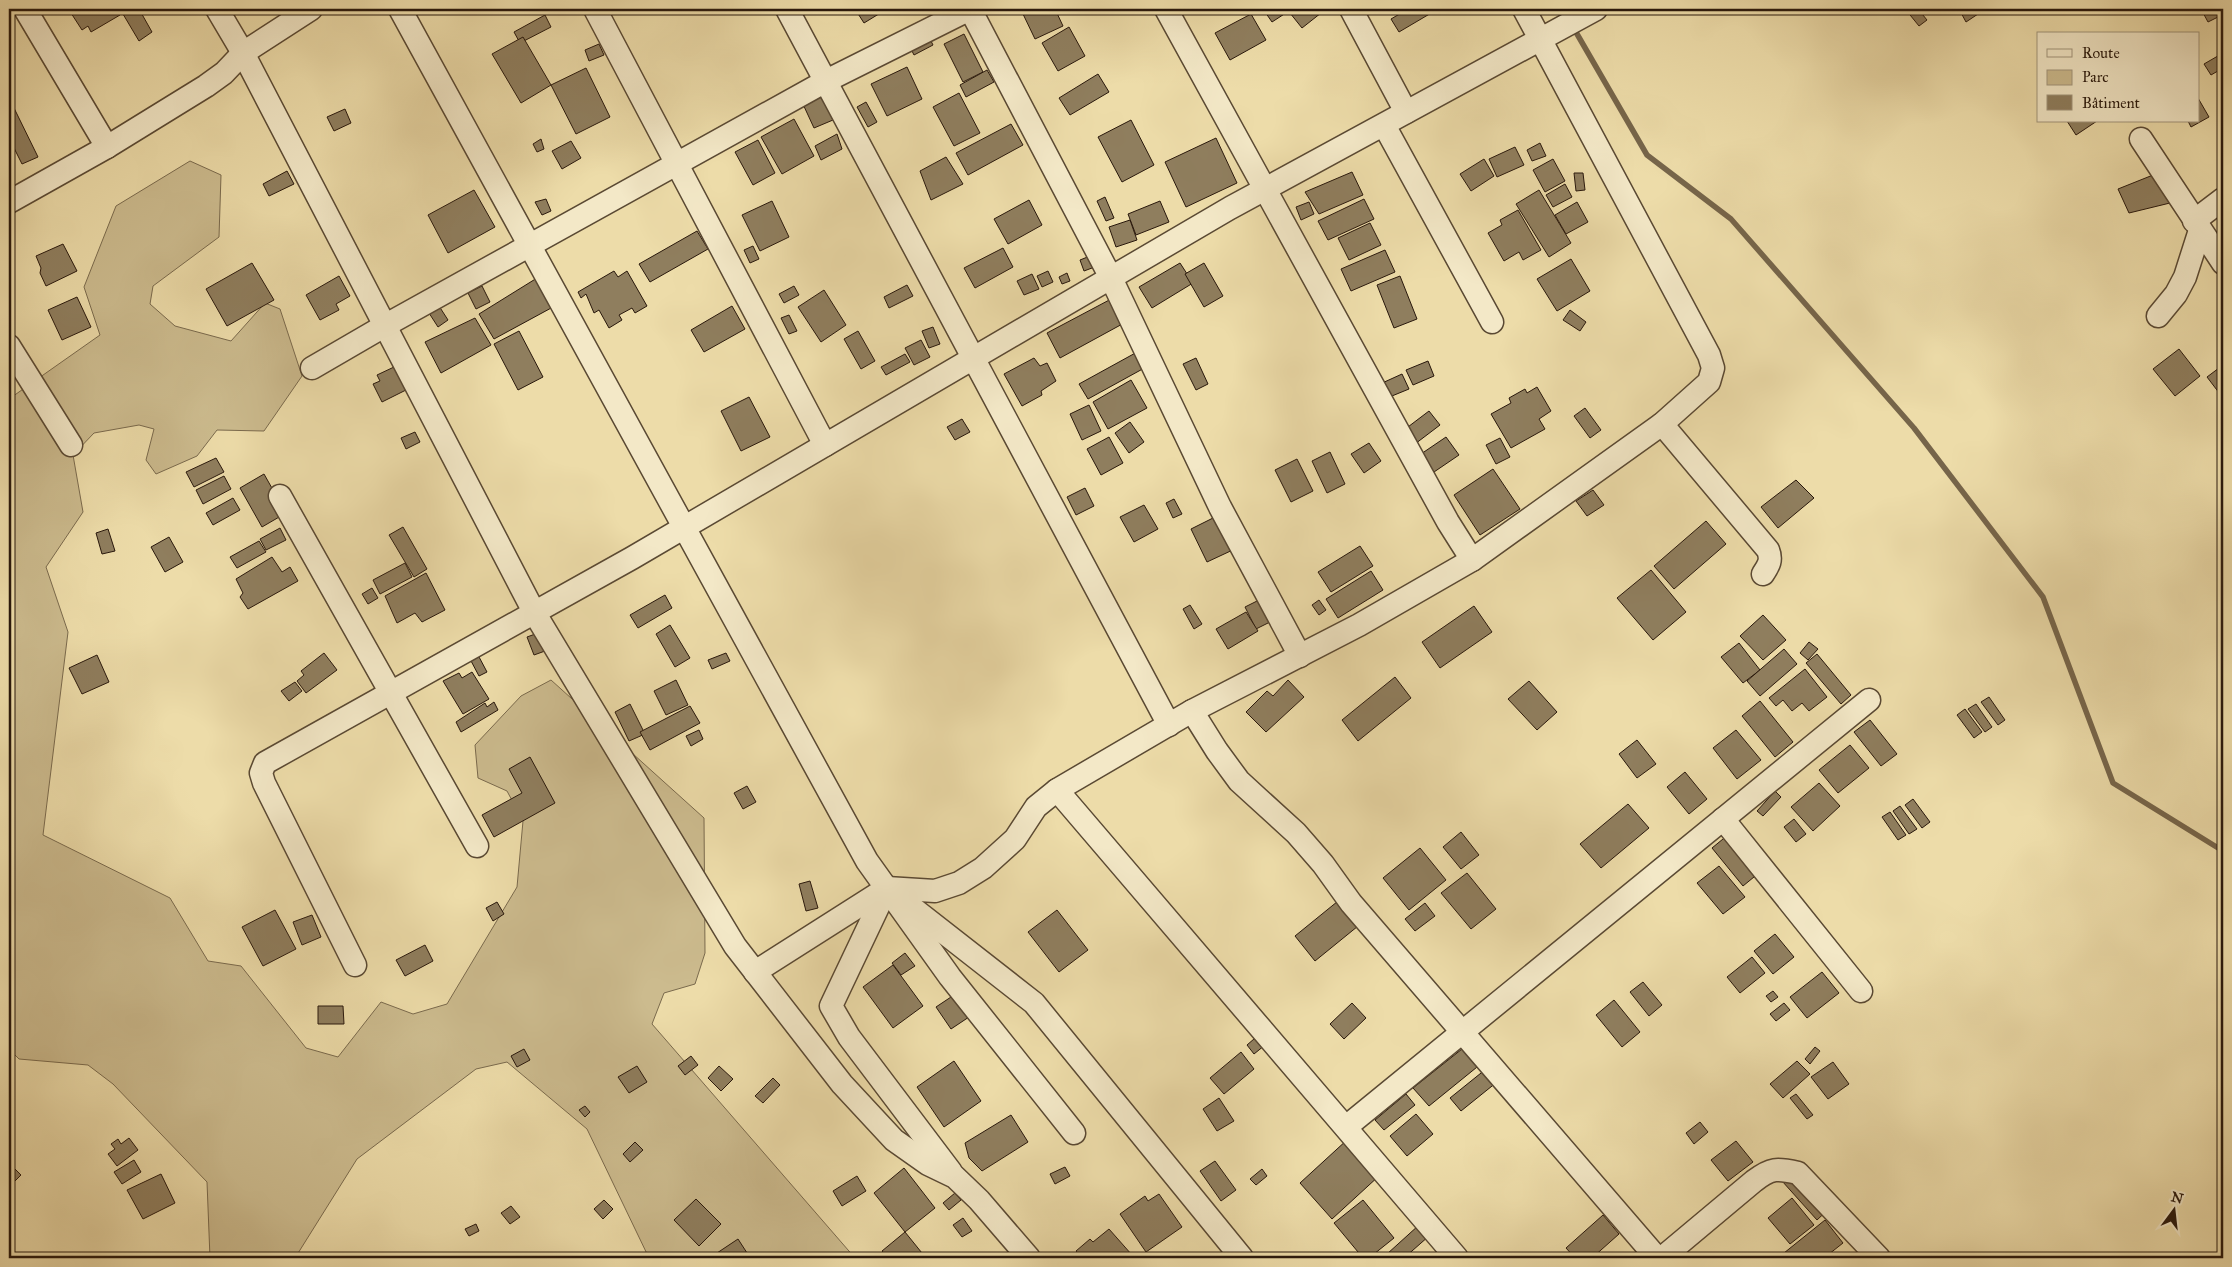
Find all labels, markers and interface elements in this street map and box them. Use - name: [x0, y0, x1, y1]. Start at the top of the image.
- legend: [2037, 32, 2200, 122]
- text: Route: [2082, 44, 2120, 62]
- text: Parc: [2082, 68, 2109, 86]
- text: Bâtiment: [2082, 94, 2141, 112]
- north arrow: [2150, 1184, 2200, 1234]
- text: N: [2169, 1188, 2185, 1208]

